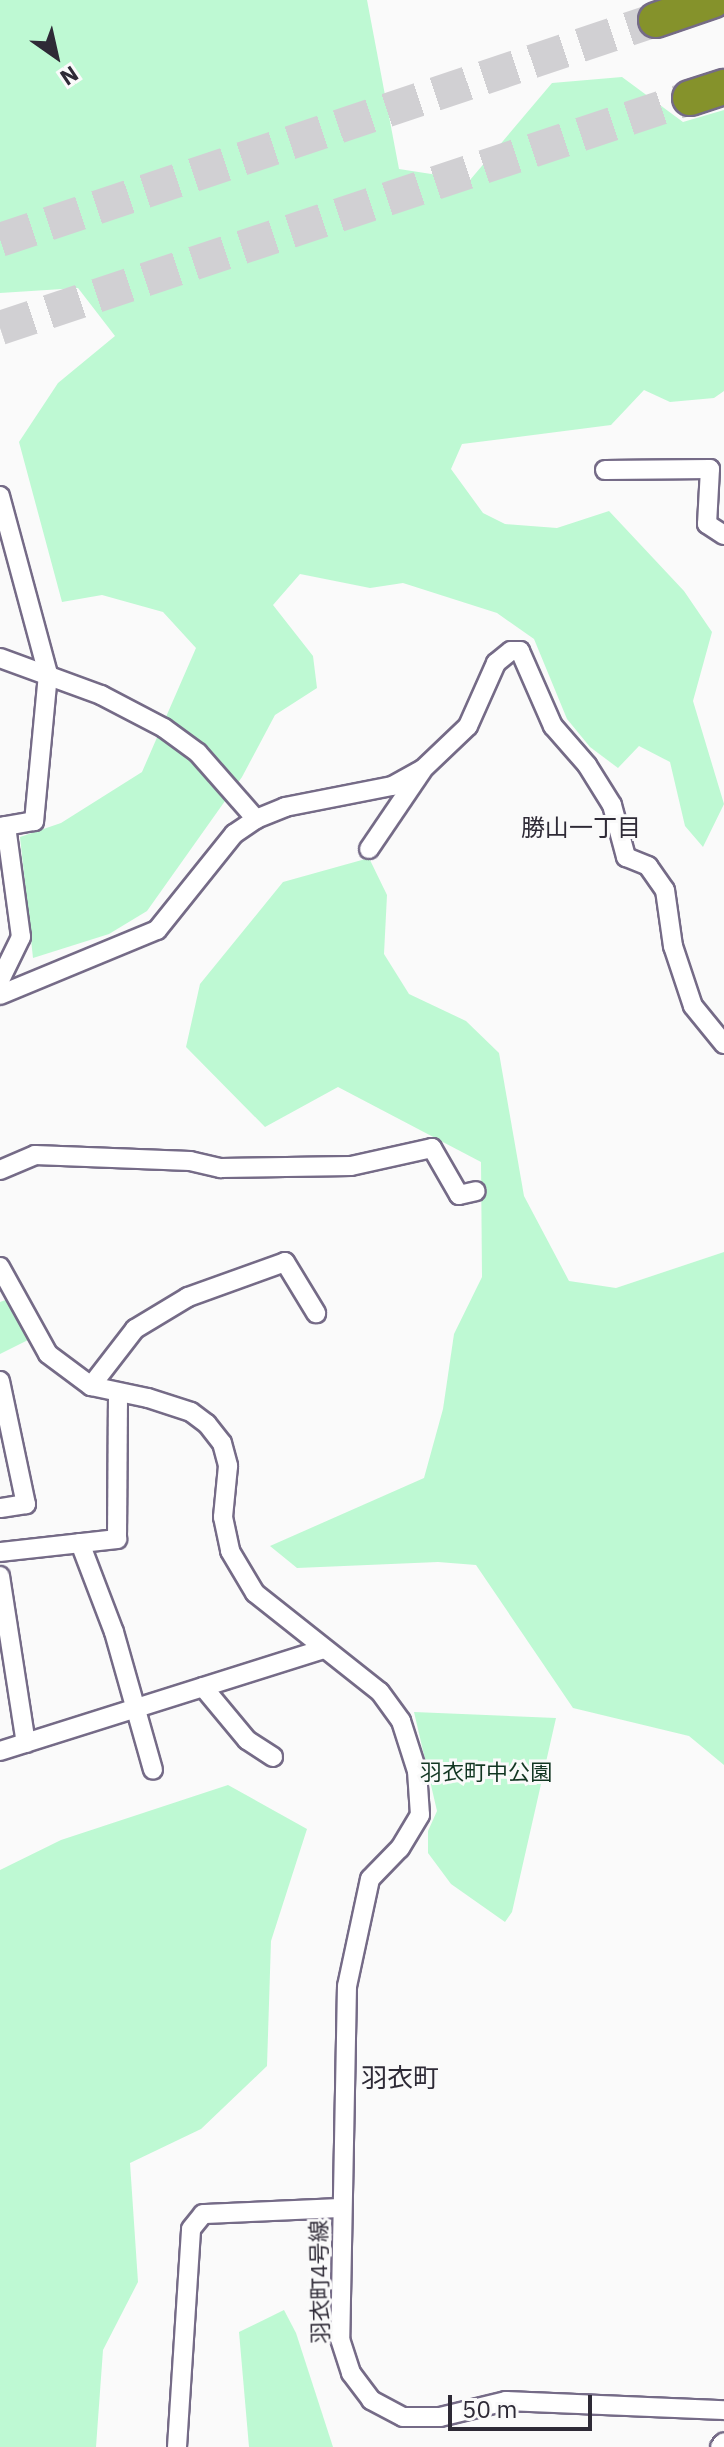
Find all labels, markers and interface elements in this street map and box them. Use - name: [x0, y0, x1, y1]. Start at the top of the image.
- north arrow: [16, 16, 96, 96]
- text: N: [55, 60, 84, 93]
- district label: 勝山一丁目: [521, 814, 641, 842]
- park label: 羽衣町中公園: [420, 1759, 552, 1785]
- district label: 羽衣町: [361, 2062, 439, 2094]
- street label: 羽衣町4号線: [305, 2220, 333, 2344]
- scale bar: [452, 2379, 596, 2429]
- text: 50 m: [462, 2393, 517, 2425]

